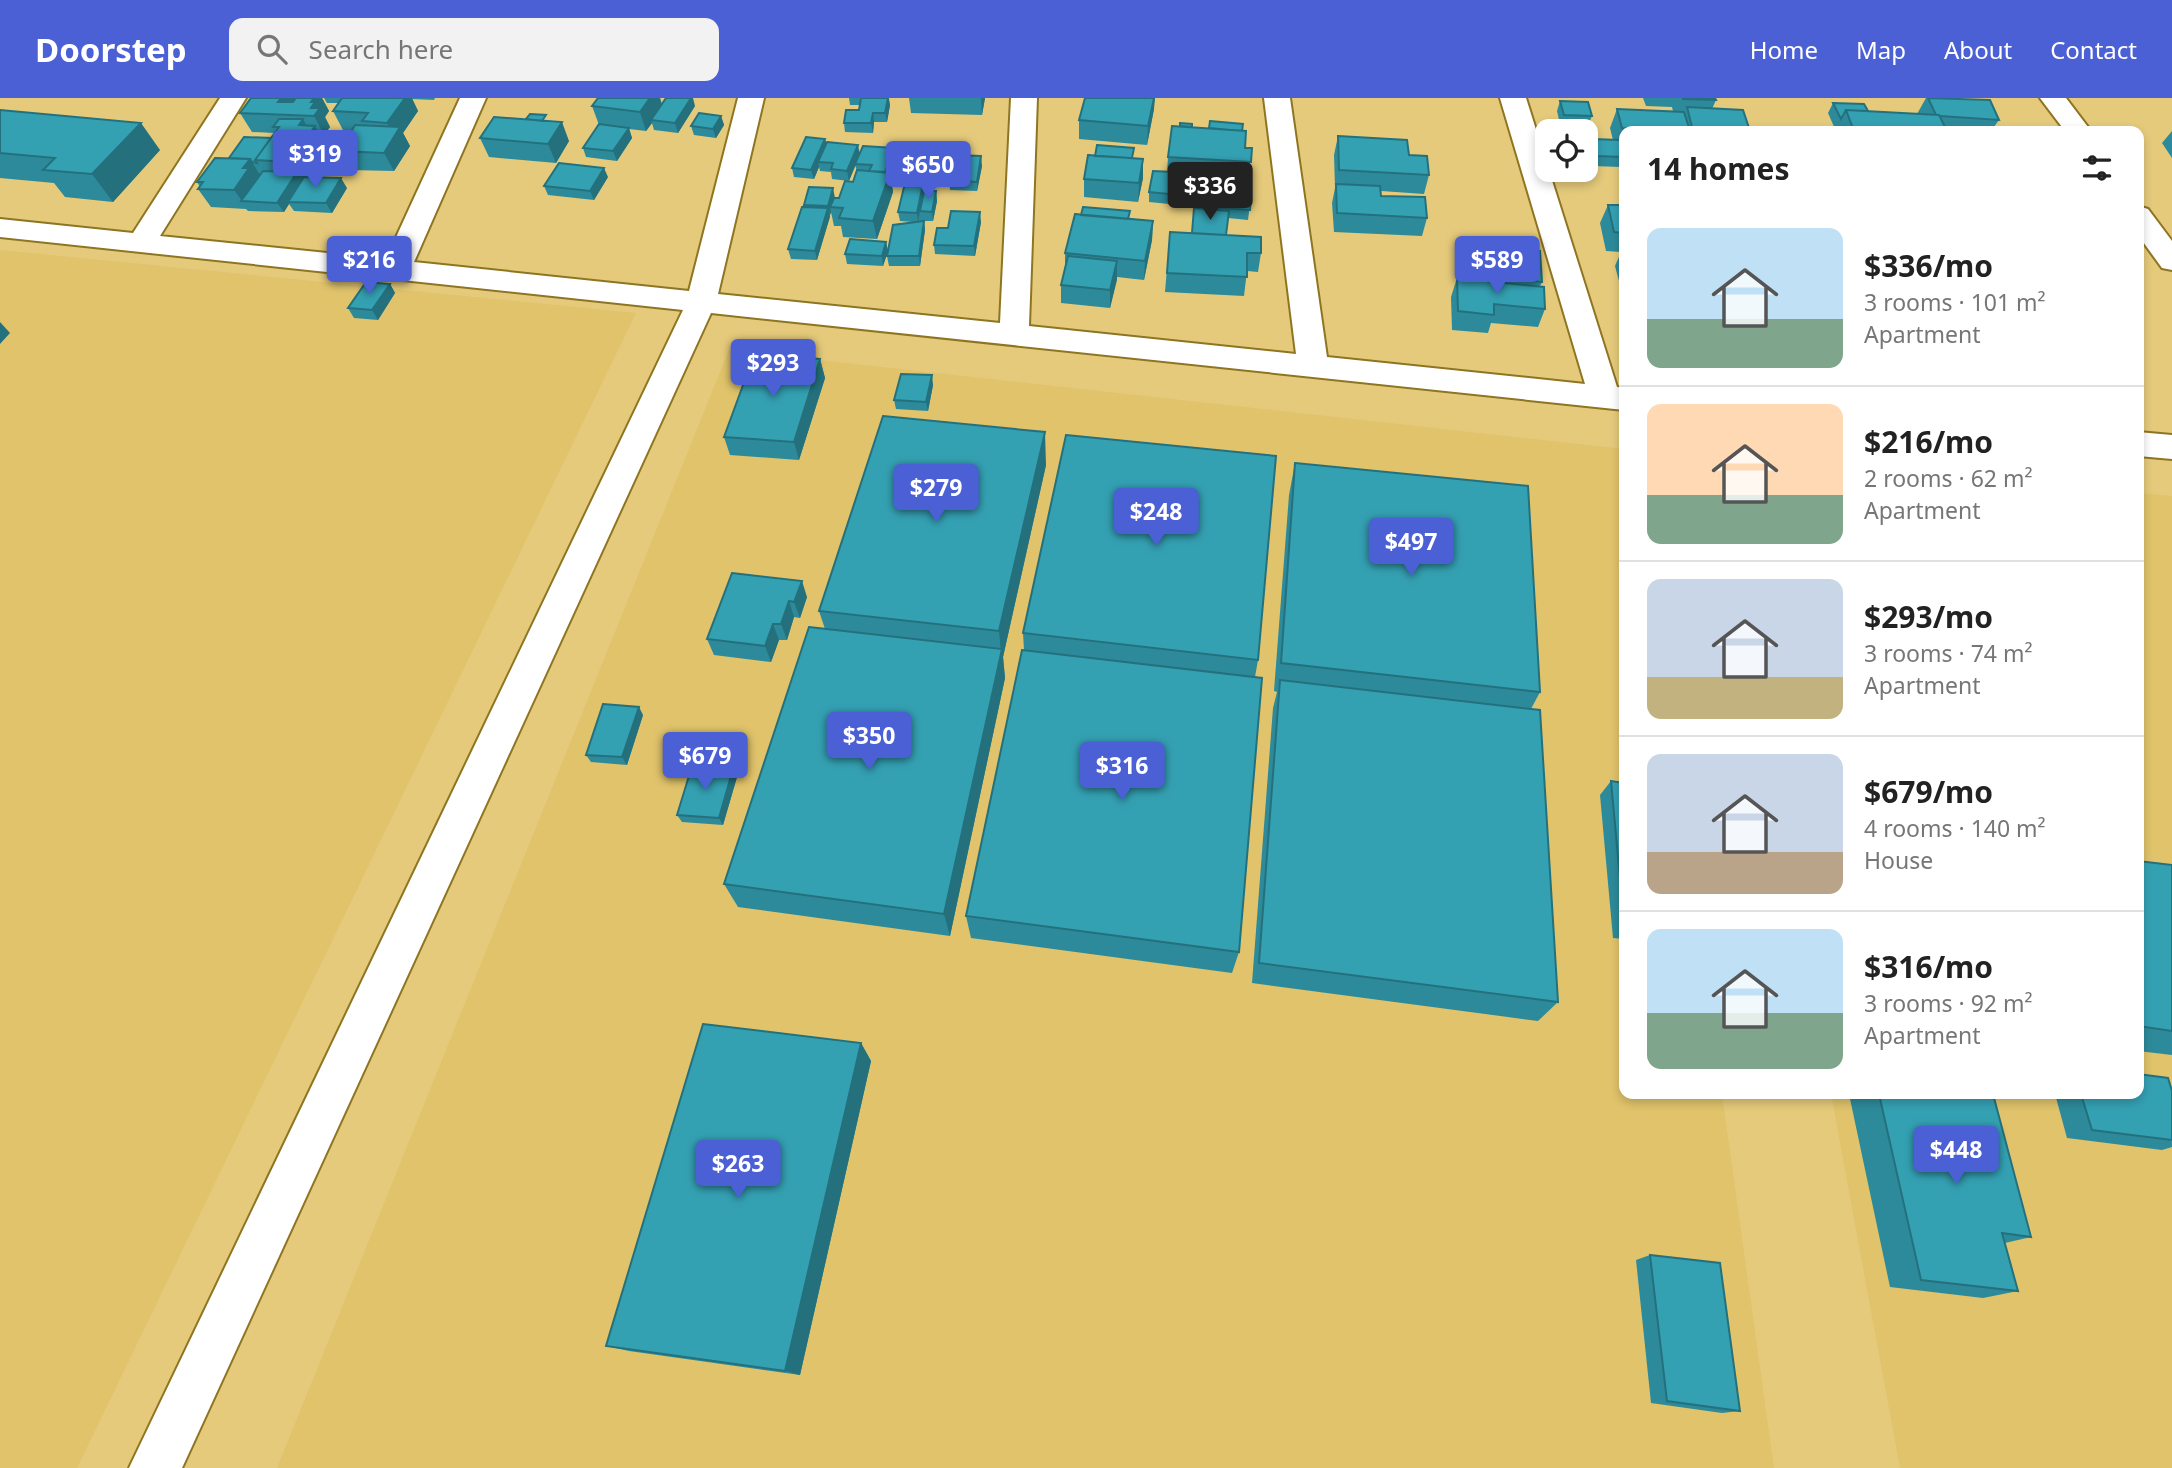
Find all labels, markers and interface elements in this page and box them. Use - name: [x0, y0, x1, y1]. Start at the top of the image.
- search box: [229, 18, 719, 81]
- text: Doorstep: [35, 27, 187, 72]
- icon: search: [253, 30, 291, 68]
- text: Search here: [309, 31, 453, 67]
- text: Home: [1750, 33, 1818, 66]
- text: Map: [1856, 33, 1906, 66]
- text: About: [1944, 33, 2012, 66]
- text: Contact: [2050, 33, 2137, 66]
- map controls: [1535, 119, 1598, 182]
- button: locate: [1535, 119, 1598, 182]
- pin: $319: [274, 130, 356, 190]
- text: $319: [289, 137, 341, 169]
- pin: $650: [887, 141, 969, 201]
- text: $650: [902, 148, 954, 180]
- text: 14 homes: [1647, 148, 1790, 189]
- icon: filters: [2078, 149, 2116, 187]
- pin: $336: [1169, 162, 1251, 222]
- text: $336: [1184, 169, 1236, 201]
- pin: $216: [328, 236, 410, 296]
- pin: $589: [1456, 236, 1538, 296]
- text: $216: [343, 243, 395, 275]
- text: $589: [1471, 243, 1523, 275]
- text: $336/mo: [1864, 245, 1993, 286]
- icon: home: [1703, 256, 1787, 340]
- text: 3 rooms · 101 m²: [1864, 286, 2046, 318]
- text: Apartment: [1864, 318, 1981, 350]
- pin: $293: [732, 340, 814, 399]
- text: $293: [747, 346, 799, 378]
- text: $216/mo: [1864, 421, 1993, 462]
- icon: home: [1703, 432, 1787, 516]
- text: 2 rooms · 62 m²: [1864, 462, 2033, 494]
- pin: $279: [895, 464, 977, 524]
- text: $279: [910, 471, 962, 503]
- pin: $248: [1115, 489, 1197, 548]
- text: Apartment: [1864, 494, 1981, 526]
- text: $248: [1130, 495, 1182, 527]
- pin: $497: [1370, 518, 1452, 578]
- text: $497: [1385, 525, 1437, 557]
- text: $293/mo: [1864, 596, 1993, 637]
- icon: home: [1703, 607, 1787, 691]
- text: 3 rooms · 74 m²: [1864, 637, 2033, 669]
- text: Apartment: [1864, 669, 1981, 701]
- pin: $350: [828, 712, 910, 772]
- text: $350: [843, 719, 895, 751]
- pin: $679: [664, 732, 746, 792]
- text: $679: [679, 739, 731, 771]
- pin: $316: [1081, 742, 1163, 802]
- text: $316: [1096, 749, 1148, 781]
- text: $679/mo: [1864, 771, 1993, 812]
- icon: home: [1703, 782, 1787, 866]
- text: 4 rooms · 140 m²: [1864, 812, 2046, 844]
- text: House: [1864, 844, 1933, 876]
- text: $316/mo: [1864, 946, 1993, 987]
- icon: home: [1703, 957, 1787, 1041]
- text: 3 rooms · 92 m²: [1864, 987, 2033, 1019]
- text: Apartment: [1864, 1019, 1981, 1051]
- pin: $448: [1915, 1126, 1997, 1186]
- text: $448: [1930, 1133, 1982, 1165]
- pin: $263: [697, 1140, 779, 1200]
- text: $263: [712, 1147, 764, 1179]

